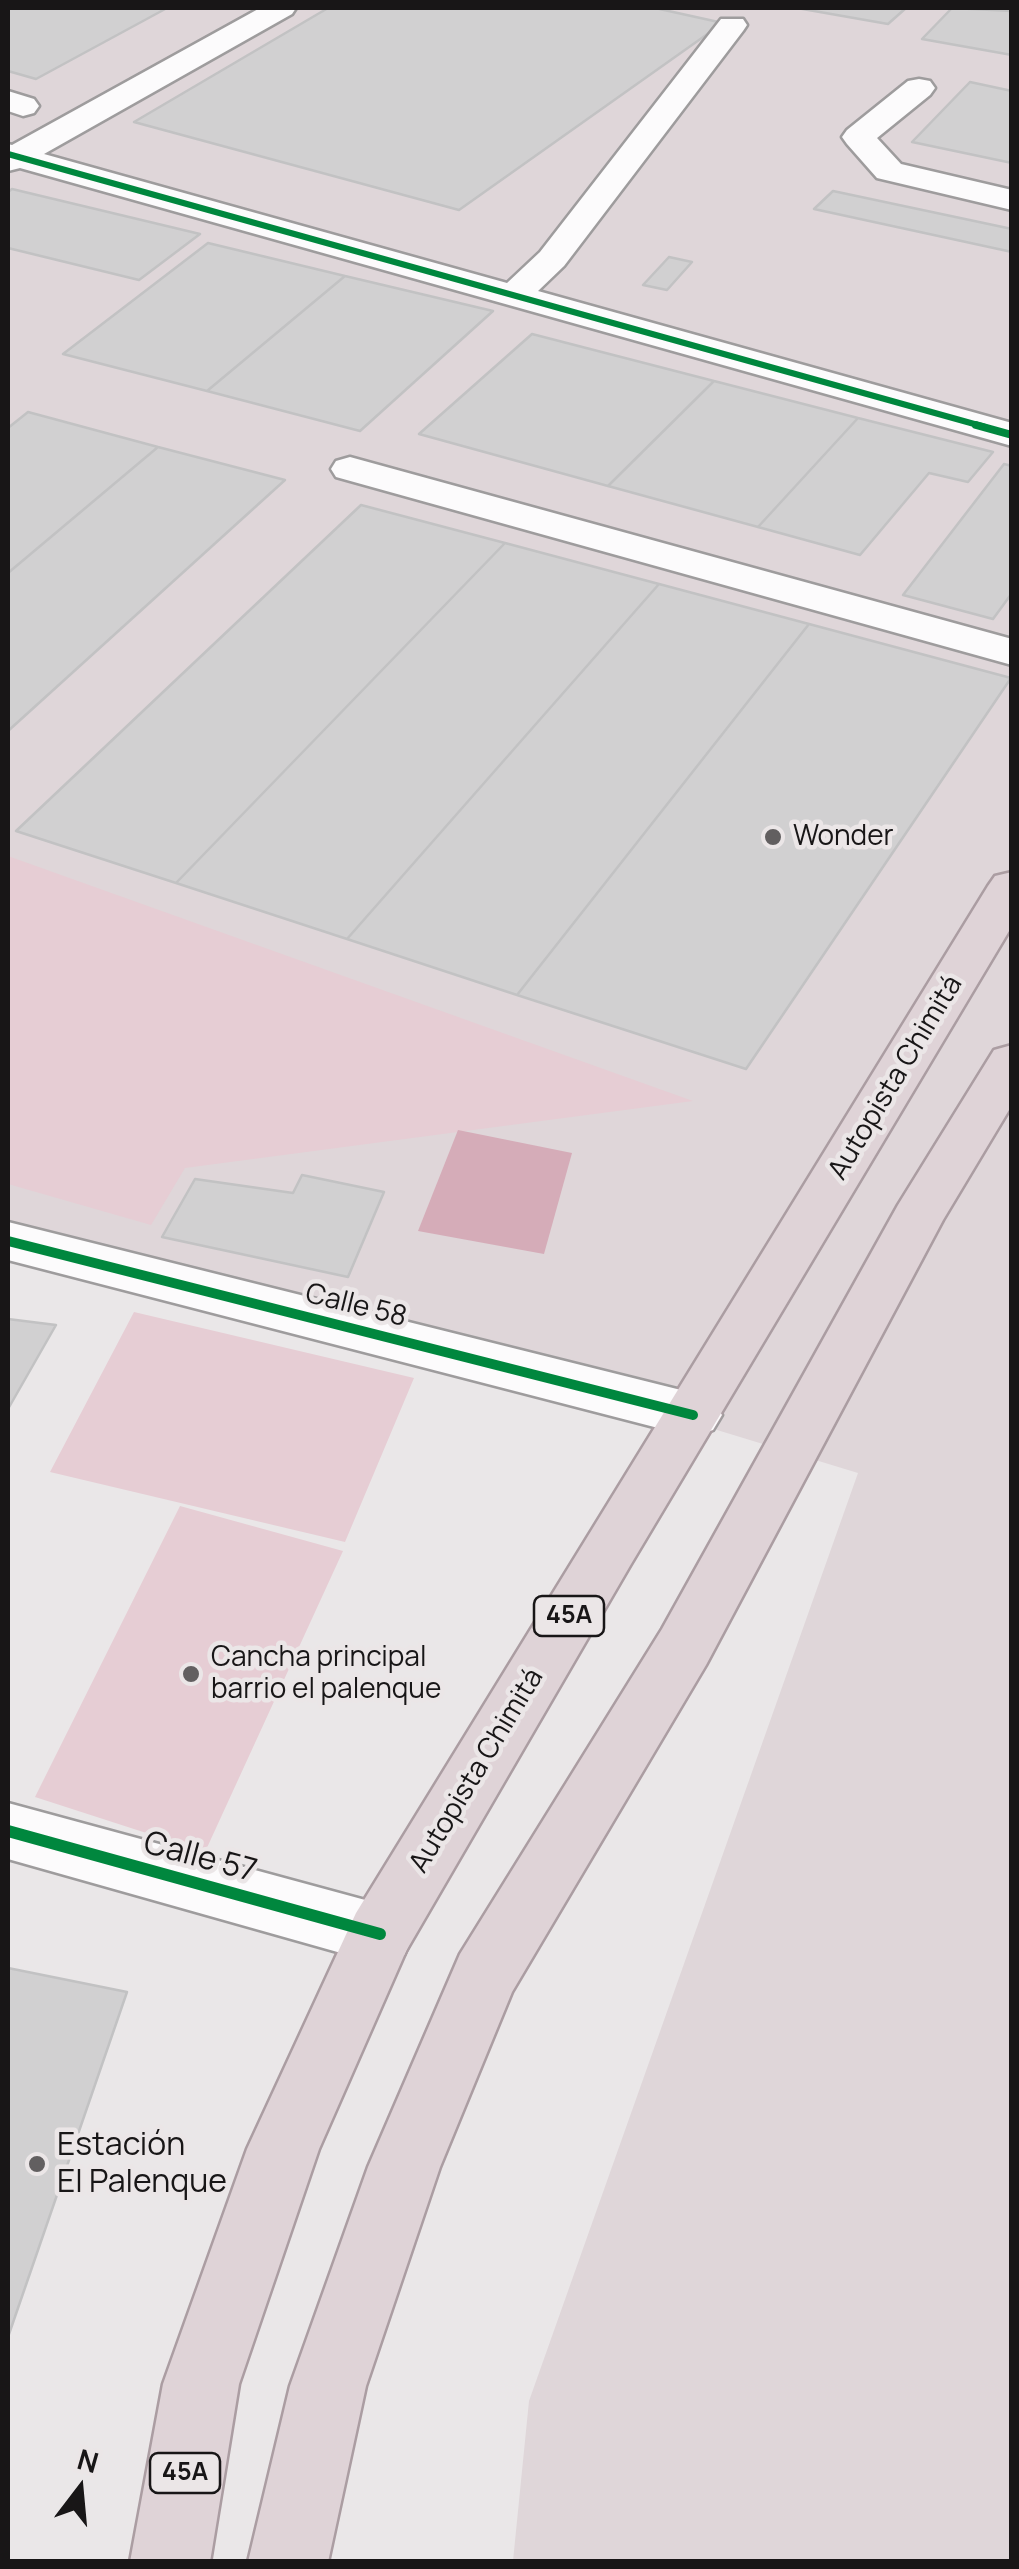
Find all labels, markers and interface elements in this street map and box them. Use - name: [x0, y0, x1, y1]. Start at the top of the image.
- place label: Wonder: [793, 820, 894, 854]
- marker: Wonder: [762, 826, 784, 848]
- street label: Autopista Chimitá: [822, 970, 970, 1186]
- street label: Calle 58: [302, 1277, 410, 1335]
- road number: 45A: [534, 1596, 604, 1636]
- place label: Cancha principal barrio el palenque: [211, 1641, 441, 1707]
- marker: Cancha principal barrio el palenque: [180, 1663, 202, 1685]
- street label: Autopista Chimitá: [403, 1663, 551, 1879]
- street label: Calle 57: [139, 1825, 261, 1891]
- place label: Estación El Palenque: [57, 2127, 227, 2202]
- marker: Estación El Palenque: [26, 2153, 48, 2175]
- north arrow: [30, 2439, 130, 2539]
- text: N: [73, 2439, 103, 2481]
- road number: 45A: [150, 2453, 220, 2493]

